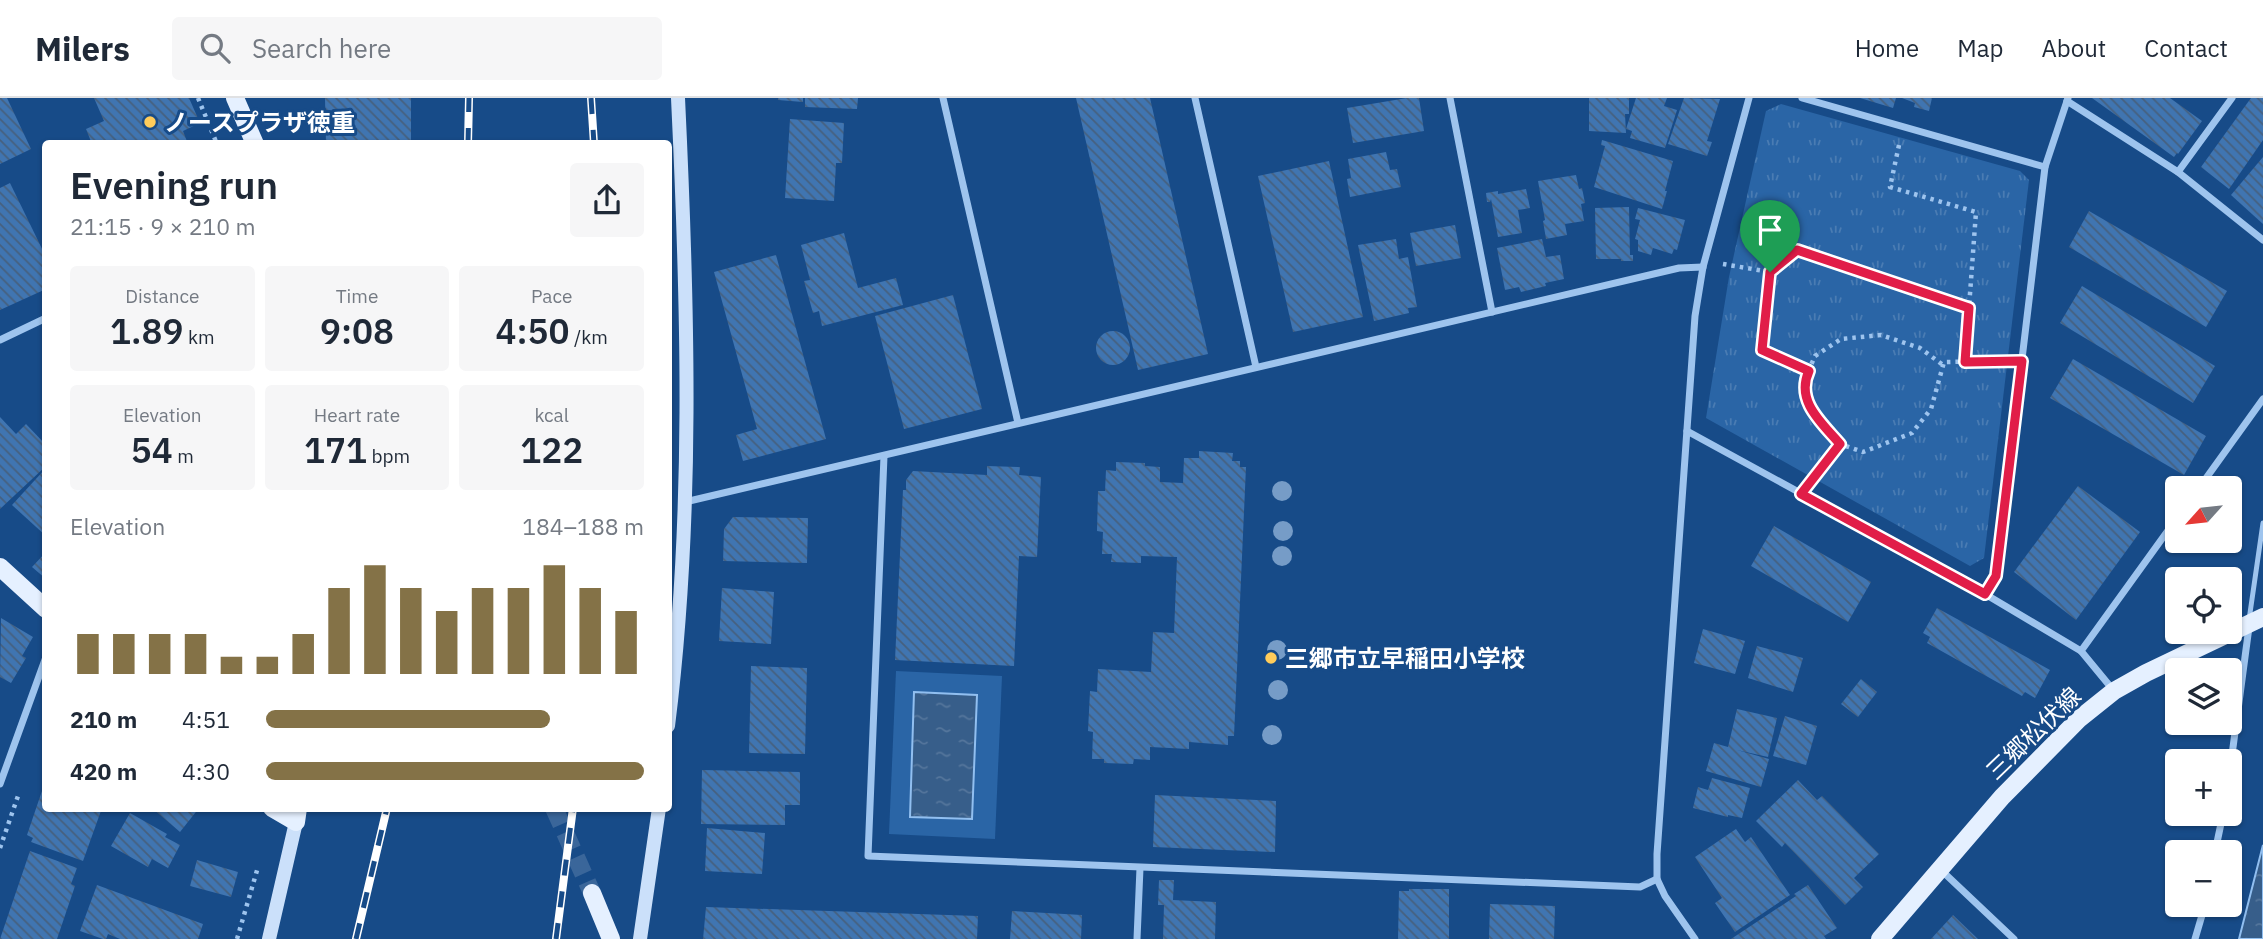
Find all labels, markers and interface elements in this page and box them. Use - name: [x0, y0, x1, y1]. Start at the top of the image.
- search box: [172, 17, 662, 80]
- text: Milers: [35, 27, 130, 70]
- icon: search: [196, 29, 234, 67]
- text: Search here: [252, 31, 391, 65]
- text: Home: [1855, 32, 1919, 64]
- text: Map: [1957, 32, 2003, 64]
- text: About: [2041, 32, 2106, 64]
- text: Contact: [2144, 32, 2228, 64]
- place label: ノースプラザ徳重: [164, 106, 355, 138]
- marker: ノースプラザ徳重: [142, 114, 158, 130]
- text: Evening run: [70, 160, 278, 209]
- button: share: [570, 163, 644, 237]
- pin: [1740, 200, 1800, 272]
- text: 21:15 · 9 × 210 m: [70, 211, 256, 241]
- icon: arrive: [1751, 211, 1789, 249]
- text: Distance: [125, 284, 199, 308]
- text: Time: [336, 284, 378, 308]
- text: Pace: [531, 284, 572, 308]
- text: 1.89: [110, 308, 184, 354]
- text: 9:08: [320, 308, 394, 354]
- text: 4:50: [495, 308, 570, 354]
- text: km: [184, 325, 215, 349]
- text: /km: [570, 325, 608, 349]
- text: Elevation: [123, 403, 202, 427]
- text: Heart rate: [314, 403, 400, 427]
- text: kcal: [534, 403, 569, 427]
- text: 54: [131, 427, 173, 473]
- text: 171: [304, 427, 367, 473]
- text: 122: [520, 427, 583, 473]
- text: m: [173, 444, 194, 468]
- text: bpm: [367, 444, 410, 468]
- north arrow: [2165, 476, 2242, 553]
- map controls: [2165, 476, 2242, 917]
- text: Elevation: [70, 511, 165, 541]
- text: 184–188 m: [522, 511, 644, 541]
- button: locate: [2165, 567, 2242, 644]
- place label: 三郷市立早稲田小学校: [1285, 642, 1525, 674]
- marker: 三郷市立早稲田小学校: [1263, 650, 1279, 666]
- button: layers: [2165, 658, 2242, 735]
- street label: 三郷松伏線: [1979, 680, 2087, 786]
- text: 210 m: [70, 704, 137, 734]
- text: 4:51: [182, 704, 230, 734]
- button: +: [2165, 749, 2242, 826]
- text: 420 m: [70, 756, 137, 786]
- text: 4:30: [182, 756, 230, 786]
- button: −: [2165, 840, 2242, 917]

